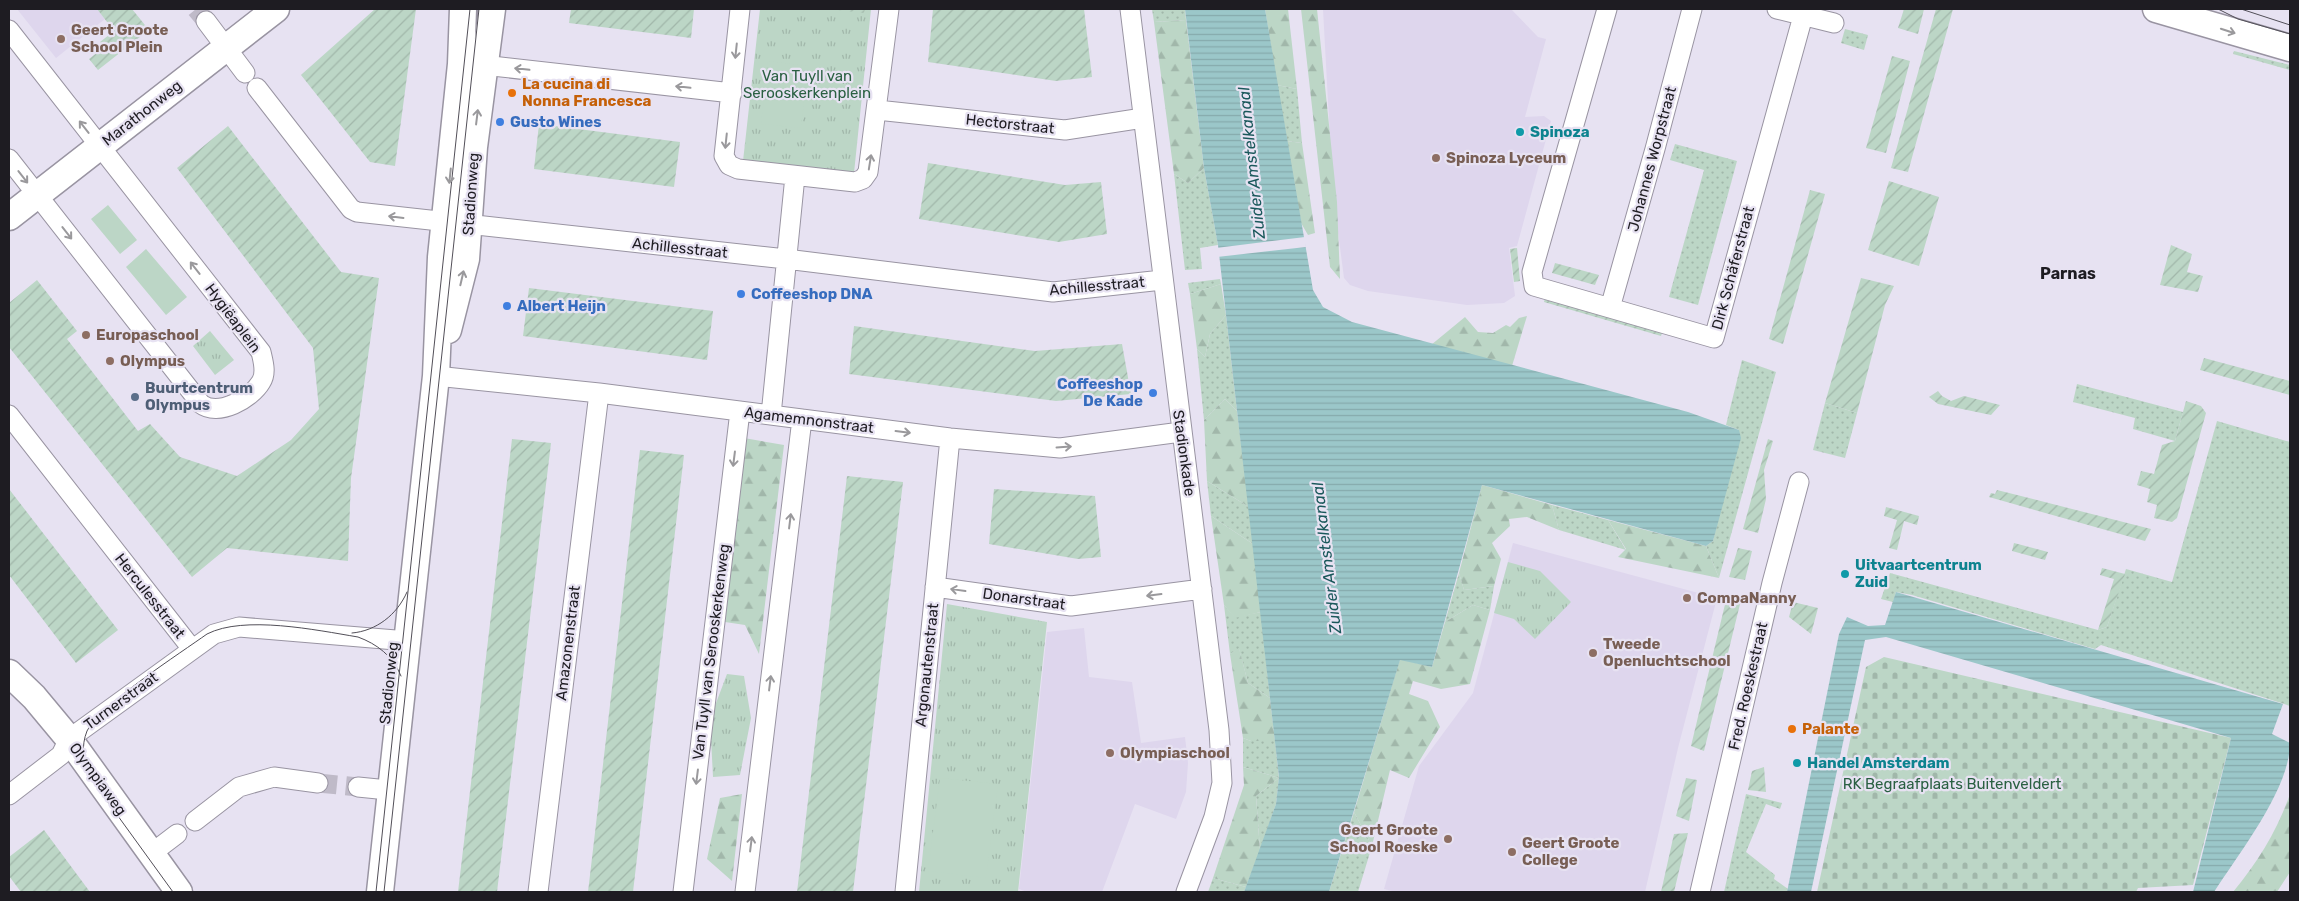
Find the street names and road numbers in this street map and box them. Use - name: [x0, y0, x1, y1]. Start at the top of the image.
- street label: Marathonweg: [99, 76, 185, 150]
- street label: Johannes Worpstraat: [1624, 84, 1680, 234]
- street label: Hectorstraat: [965, 110, 1055, 138]
- street label: Stadionweg: [459, 152, 483, 236]
- street label: Dirk Schäferstraat: [1708, 204, 1758, 332]
- street label: Achillesstraat: [631, 234, 729, 262]
- street label: Achillesstraat: [1049, 273, 1146, 299]
- street label: Hygiëaplein: [201, 280, 265, 356]
- street label: Agamemnonstraat: [743, 403, 875, 437]
- street label: Stadionkade: [1169, 409, 1199, 497]
- street label: Van Tuyll van Serooskerkenweg: [689, 543, 733, 761]
- street label: Herculesstraat: [111, 550, 189, 642]
- street label: Amazonenstraat: [552, 584, 584, 702]
- street label: Donarstraat: [981, 584, 1067, 614]
- street label: Argonautenstraat: [912, 602, 942, 728]
- street label: Fred. Roeskestraat: [1725, 620, 1771, 752]
- street label: Stadionweg: [376, 641, 402, 725]
- street label: Turnerstraat: [81, 668, 162, 734]
- street label: Olympiaweg: [66, 739, 130, 819]

